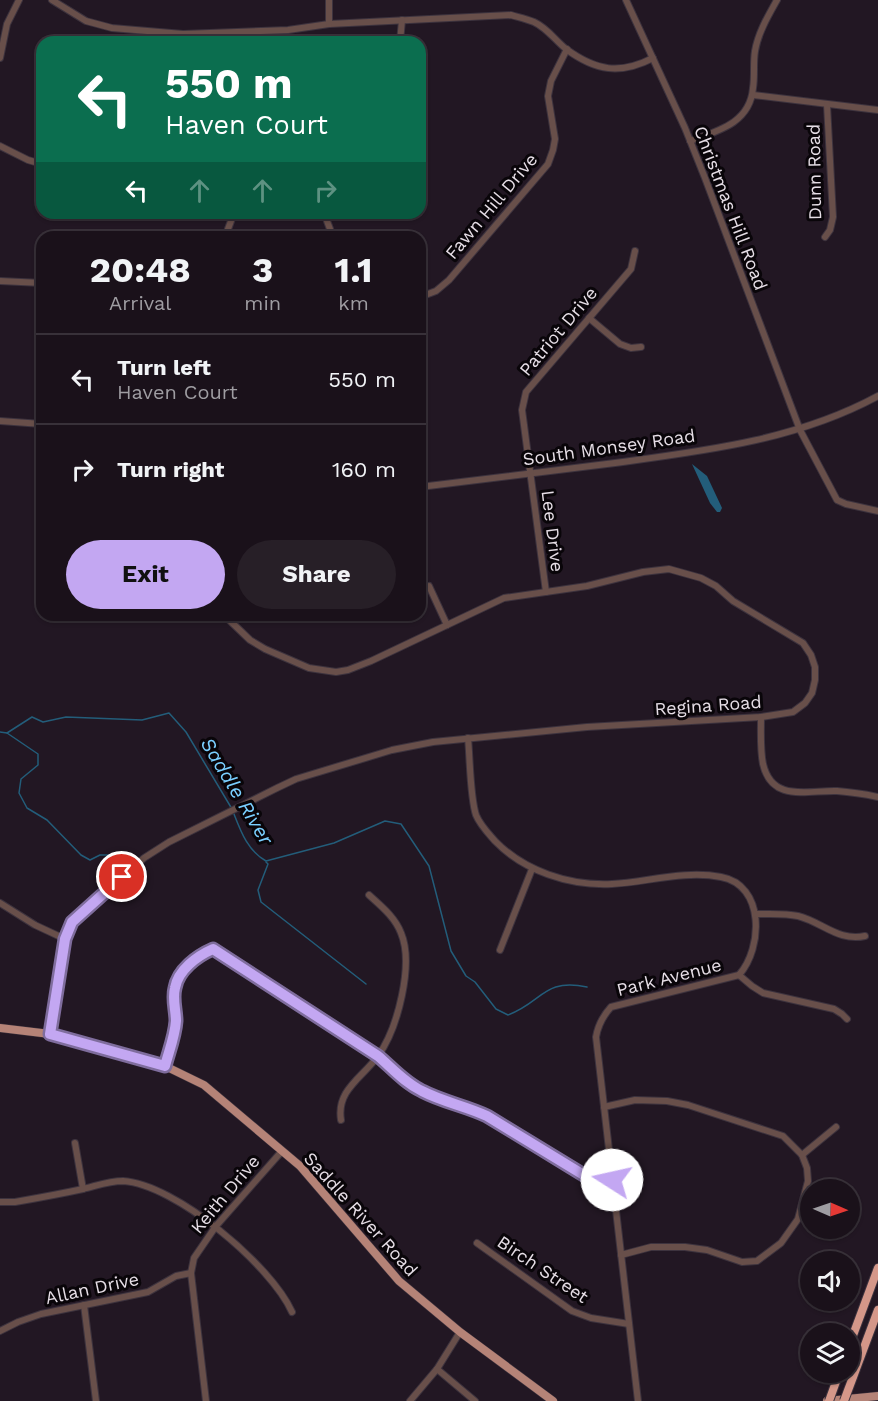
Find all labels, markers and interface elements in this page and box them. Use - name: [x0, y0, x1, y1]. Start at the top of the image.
- text: 550 m: [165, 59, 293, 108]
- icon: left: [66, 60, 144, 138]
- text: Haven Court: [165, 109, 328, 141]
- street label: Christmas Hill Road: [690, 123, 772, 293]
- street label: Dunn Road: [803, 124, 825, 220]
- street label: Fawn Hill Drive: [441, 149, 541, 263]
- icon: left: [120, 174, 153, 207]
- icon: ahead: [183, 174, 216, 207]
- icon: ahead: [246, 174, 279, 207]
- icon: right: [309, 174, 342, 207]
- text: 20:48: [90, 249, 191, 291]
- text: 3: [252, 249, 273, 291]
- text: 1.1: [335, 249, 372, 291]
- street label: Patriot Drive: [515, 282, 601, 380]
- text: Arrival: [109, 291, 171, 315]
- text: min: [244, 291, 281, 315]
- text: km: [338, 291, 369, 315]
- text: Turn left: [117, 355, 211, 380]
- icon: left: [66, 363, 99, 396]
- text: 550 m: [328, 367, 396, 392]
- text: Haven Court: [117, 380, 238, 404]
- street label: South Monsey Road: [521, 425, 697, 469]
- icon: right: [66, 453, 99, 486]
- text: Turn right: [117, 457, 224, 482]
- text: 160 m: [332, 457, 396, 482]
- street label: Lee Drive: [538, 489, 568, 573]
- button: Exit: [66, 540, 225, 609]
- button: Share: [237, 540, 396, 609]
- street label: Regina Road: [654, 691, 762, 719]
- water label: Saddle River: [196, 733, 279, 850]
- pin: [96, 851, 147, 902]
- icon: arrive: [105, 860, 138, 893]
- street label: Park Avenue: [614, 954, 724, 1000]
- street label: Saddle River Road: [300, 1148, 422, 1280]
- position arrow: [580, 1148, 644, 1212]
- street label: Keith Drive: [186, 1151, 264, 1237]
- north arrow: [800, 1179, 860, 1239]
- map controls: [800, 1179, 860, 1383]
- street label: Birch Street: [494, 1231, 593, 1307]
- button: sound: [800, 1251, 860, 1311]
- street label: Allan Drive: [43, 1268, 141, 1308]
- button: layers: [800, 1323, 860, 1383]

